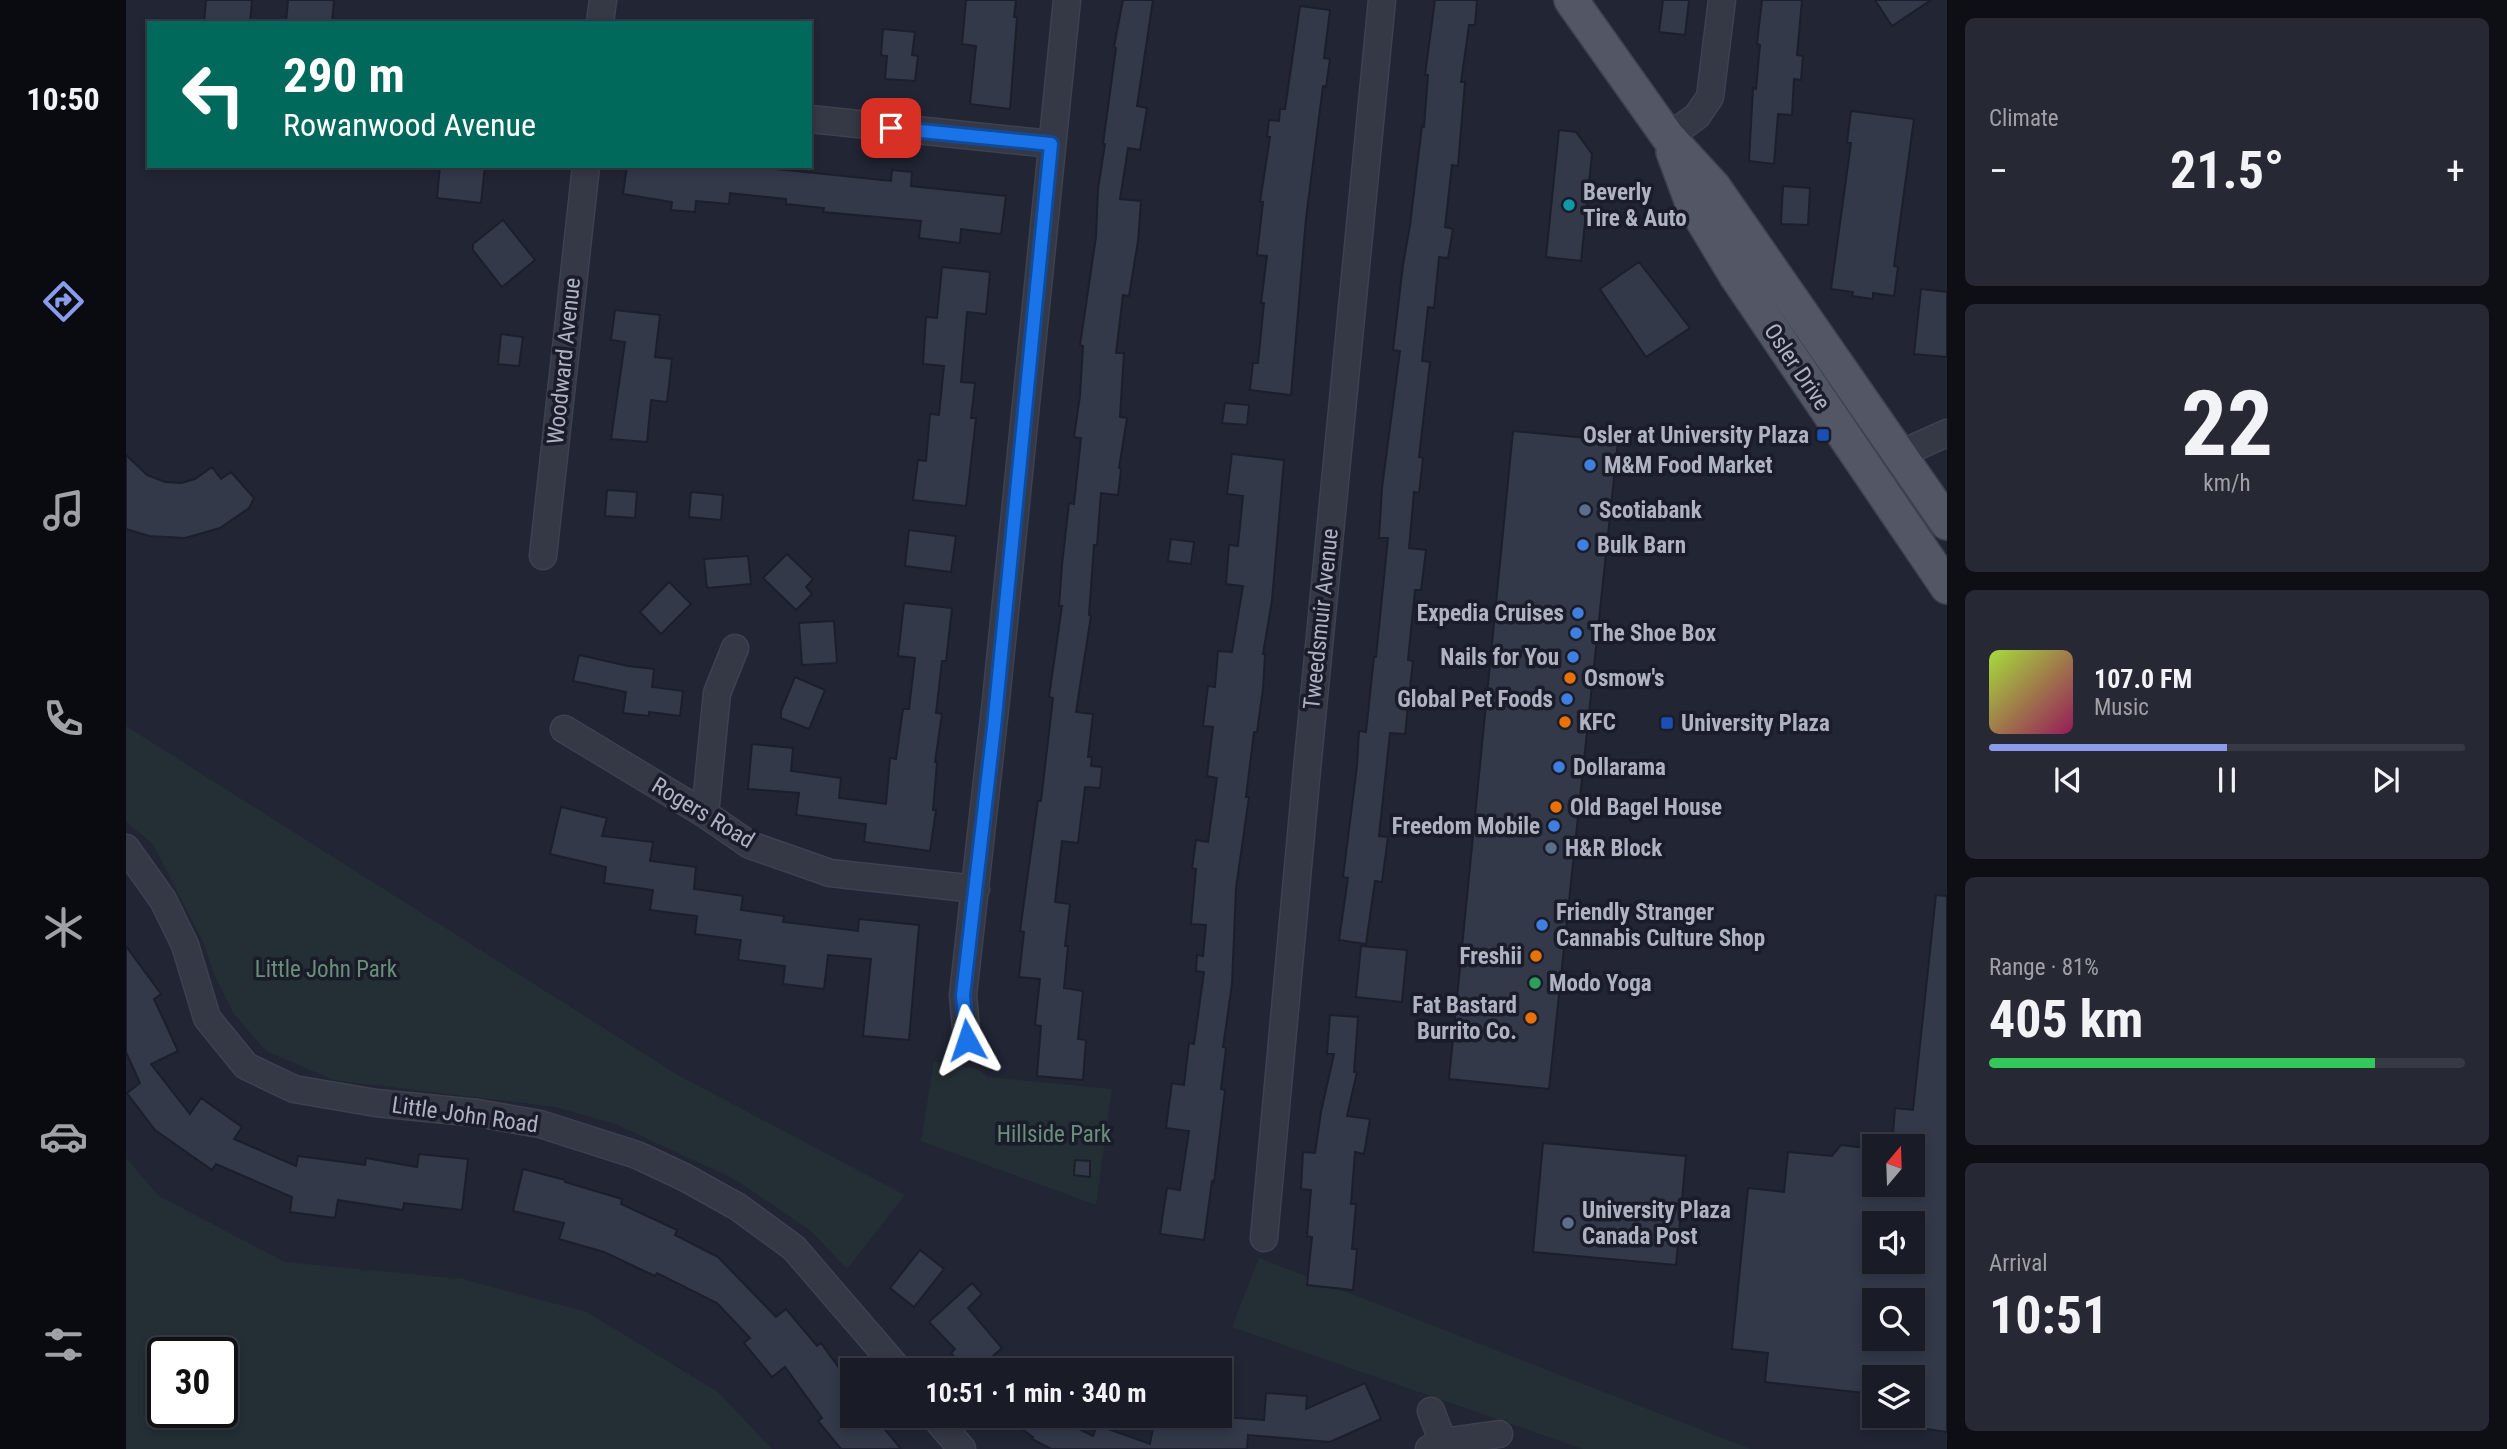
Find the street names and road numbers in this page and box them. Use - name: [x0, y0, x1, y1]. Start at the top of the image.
- street label: Woodward Avenue: [542, 276, 586, 446]
- street label: Osler Drive: [1758, 319, 1836, 415]
- street label: Tweedsmuir Avenue: [1298, 527, 1344, 711]
- street label: Rogers Road: [647, 772, 759, 854]
- street label: Little John Road: [390, 1091, 540, 1139]

